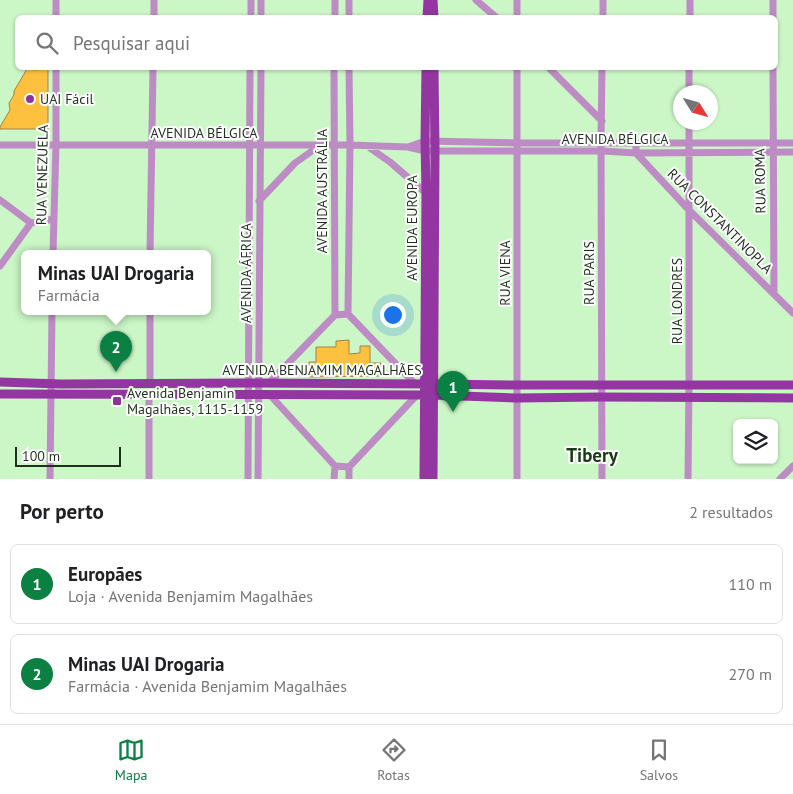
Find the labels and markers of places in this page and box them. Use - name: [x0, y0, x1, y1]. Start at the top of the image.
- place label: UAI Fácil: [40, 90, 93, 108]
- marker: UAI Fácil: [24, 93, 36, 105]
- pin: 2: [100, 331, 132, 372]
- pin: 1: [437, 371, 469, 412]
- place label: Avenida Benjamin Magalhães, 1115-1159: [127, 384, 263, 418]
- marker: Avenida Benjamin Magalhães, 1115-1159: [111, 395, 123, 407]

